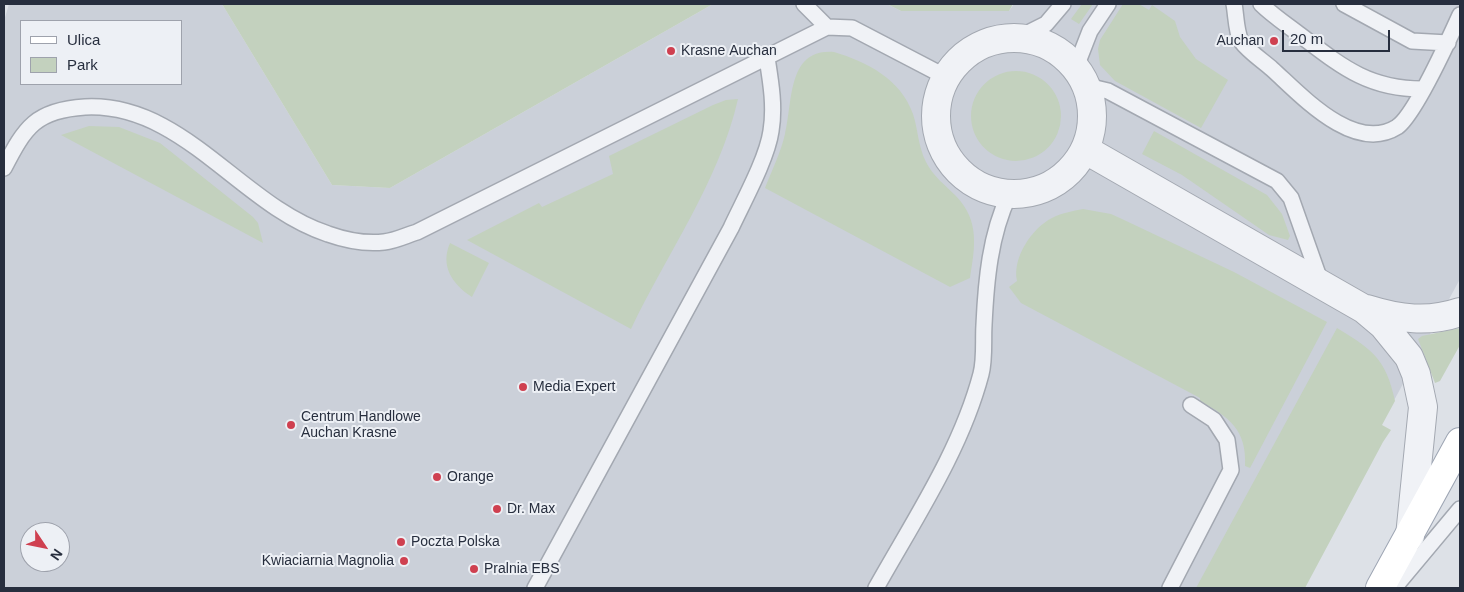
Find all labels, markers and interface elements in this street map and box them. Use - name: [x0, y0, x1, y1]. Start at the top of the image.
- legend: [20, 20, 182, 85]
- scale bar: [1284, 20, 1392, 52]
- text: 20 m: [1290, 30, 1323, 47]
- text: Ulica: [67, 31, 100, 48]
- place label: Auchan: [1217, 33, 1264, 49]
- marker: Auchan: [1268, 35, 1280, 47]
- place label: Krasne Auchan: [681, 43, 777, 59]
- marker: Krasne Auchan: [665, 45, 677, 57]
- text: Park: [67, 56, 98, 73]
- place label: Media Expert: [533, 379, 615, 395]
- marker: Media Expert: [517, 381, 529, 393]
- place label: Centrum Handlowe Auchan Krasne: [301, 409, 421, 442]
- marker: Centrum Handlowe Auchan Krasne: [285, 419, 297, 431]
- place label: Orange: [447, 469, 494, 485]
- marker: Orange: [431, 471, 443, 483]
- place label: Dr. Max: [507, 501, 555, 517]
- marker: Dr. Max: [491, 503, 503, 515]
- north arrow: [20, 522, 70, 572]
- place label: Poczta Polska: [411, 534, 500, 550]
- marker: Poczta Polska: [395, 536, 407, 548]
- text: N: [47, 546, 66, 563]
- place label: Kwiaciarnia Magnolia: [262, 553, 394, 569]
- marker: Kwiaciarnia Magnolia: [398, 555, 410, 567]
- place label: Pralnia EBS: [484, 561, 559, 577]
- marker: Pralnia EBS: [468, 563, 480, 575]

